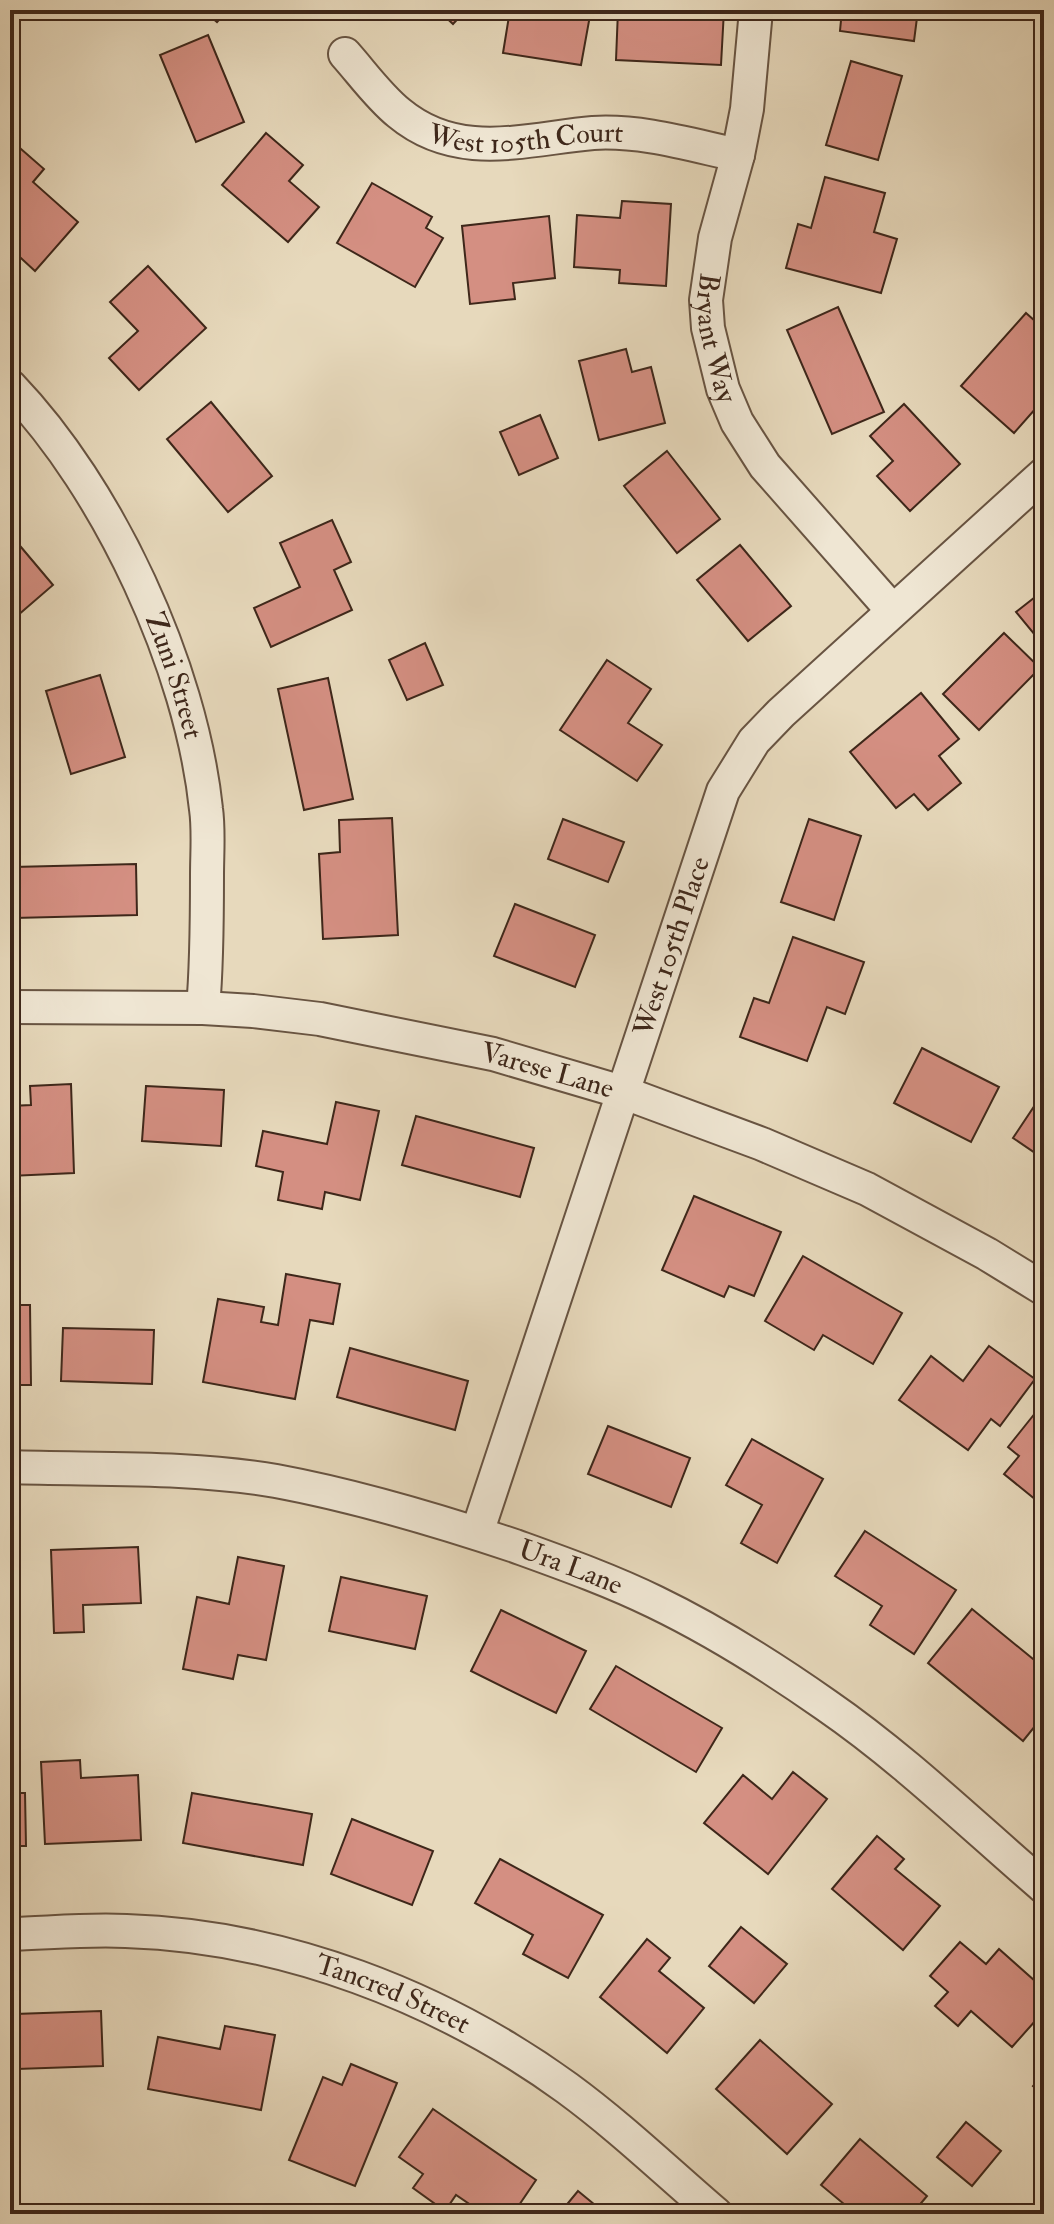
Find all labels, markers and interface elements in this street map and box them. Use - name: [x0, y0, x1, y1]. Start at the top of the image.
- street label: West 105th Court: [423, 115, 624, 161]
- street label: Bryant Way: [688, 271, 745, 409]
- street label: Zuni Street: [137, 607, 211, 742]
- street label: West 105th Place: [625, 852, 718, 1041]
- street label: Varese Lane: [479, 1035, 618, 1106]
- street label: Ura Lane: [514, 1531, 628, 1603]
- street label: Tancred Street: [311, 1946, 476, 2042]

